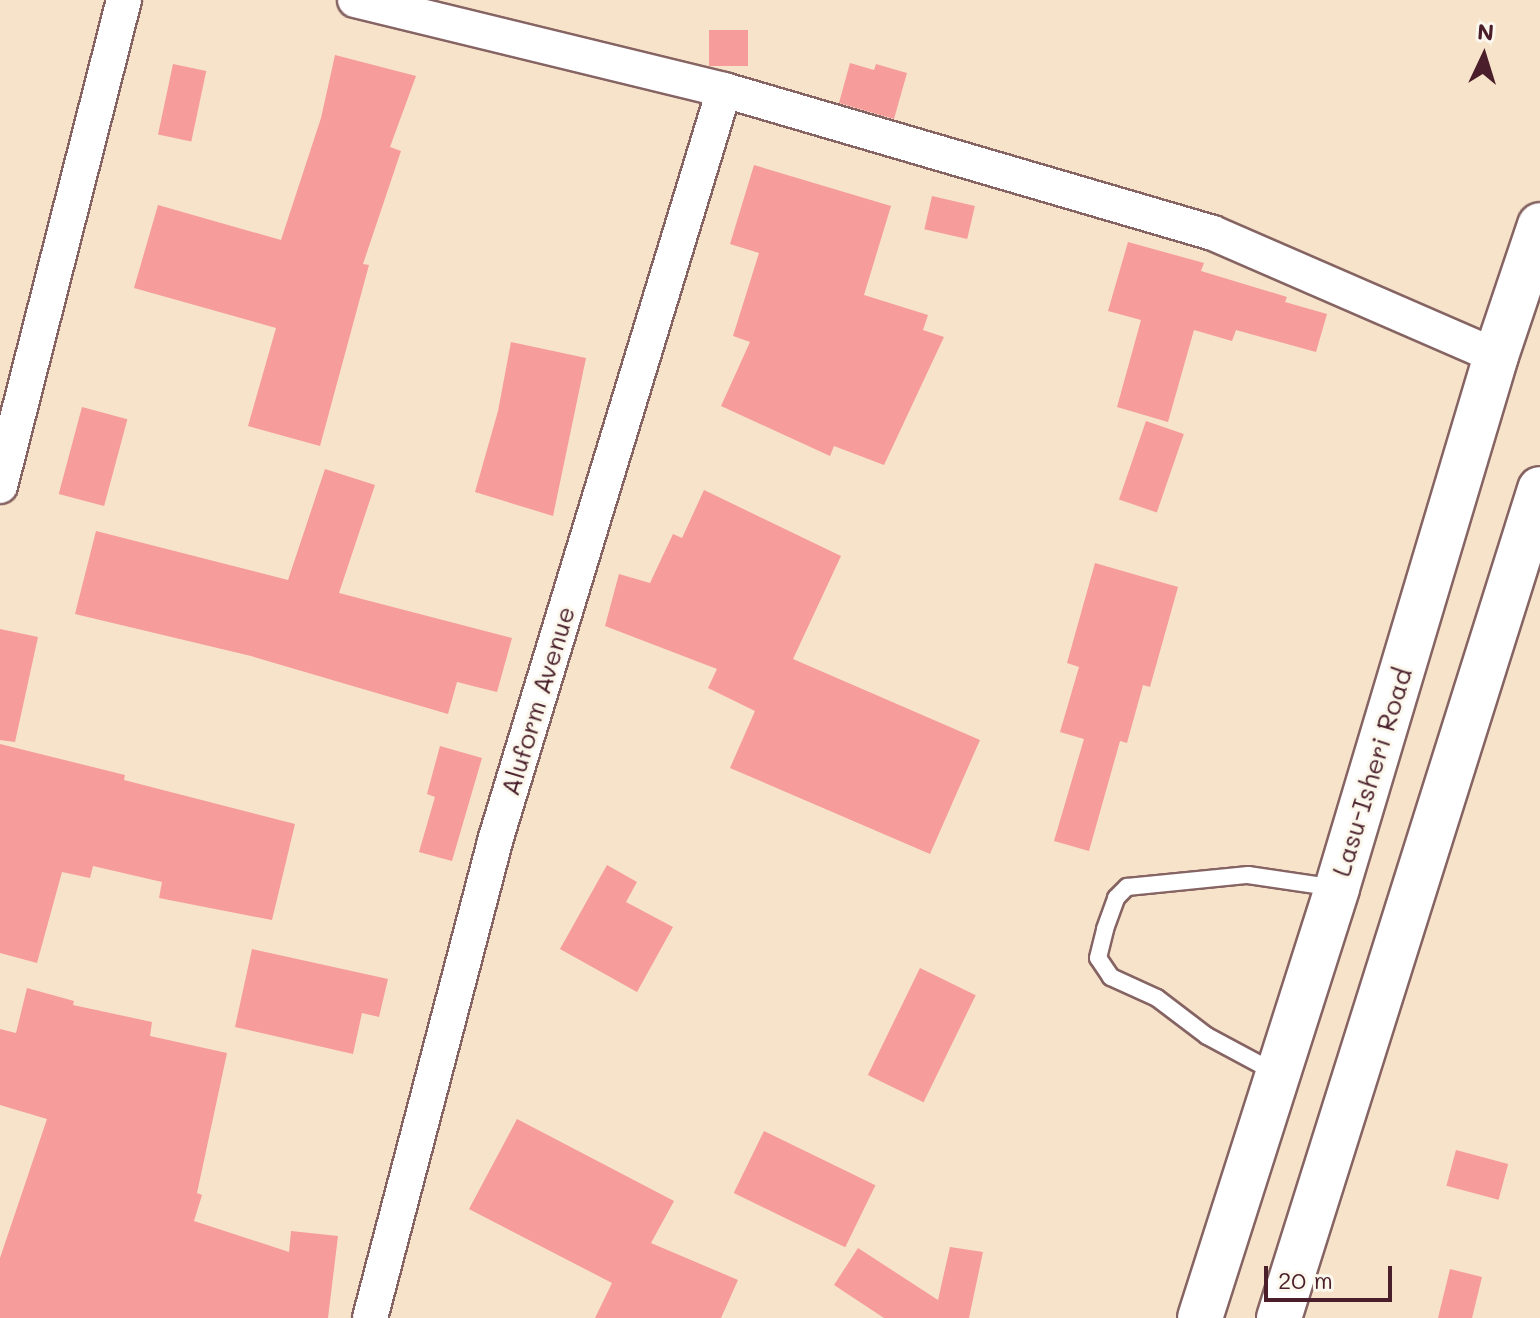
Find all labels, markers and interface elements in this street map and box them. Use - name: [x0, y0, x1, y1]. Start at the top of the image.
- north arrow: [1444, 16, 1524, 96]
- text: N: [1476, 17, 1495, 47]
- street label: Aluform Avenue: [494, 603, 582, 799]
- street label: Lasu-Isheri Road: [1325, 664, 1419, 880]
- scale bar: [1268, 1250, 1396, 1300]
- text: 20 m: [1278, 1264, 1333, 1295]

